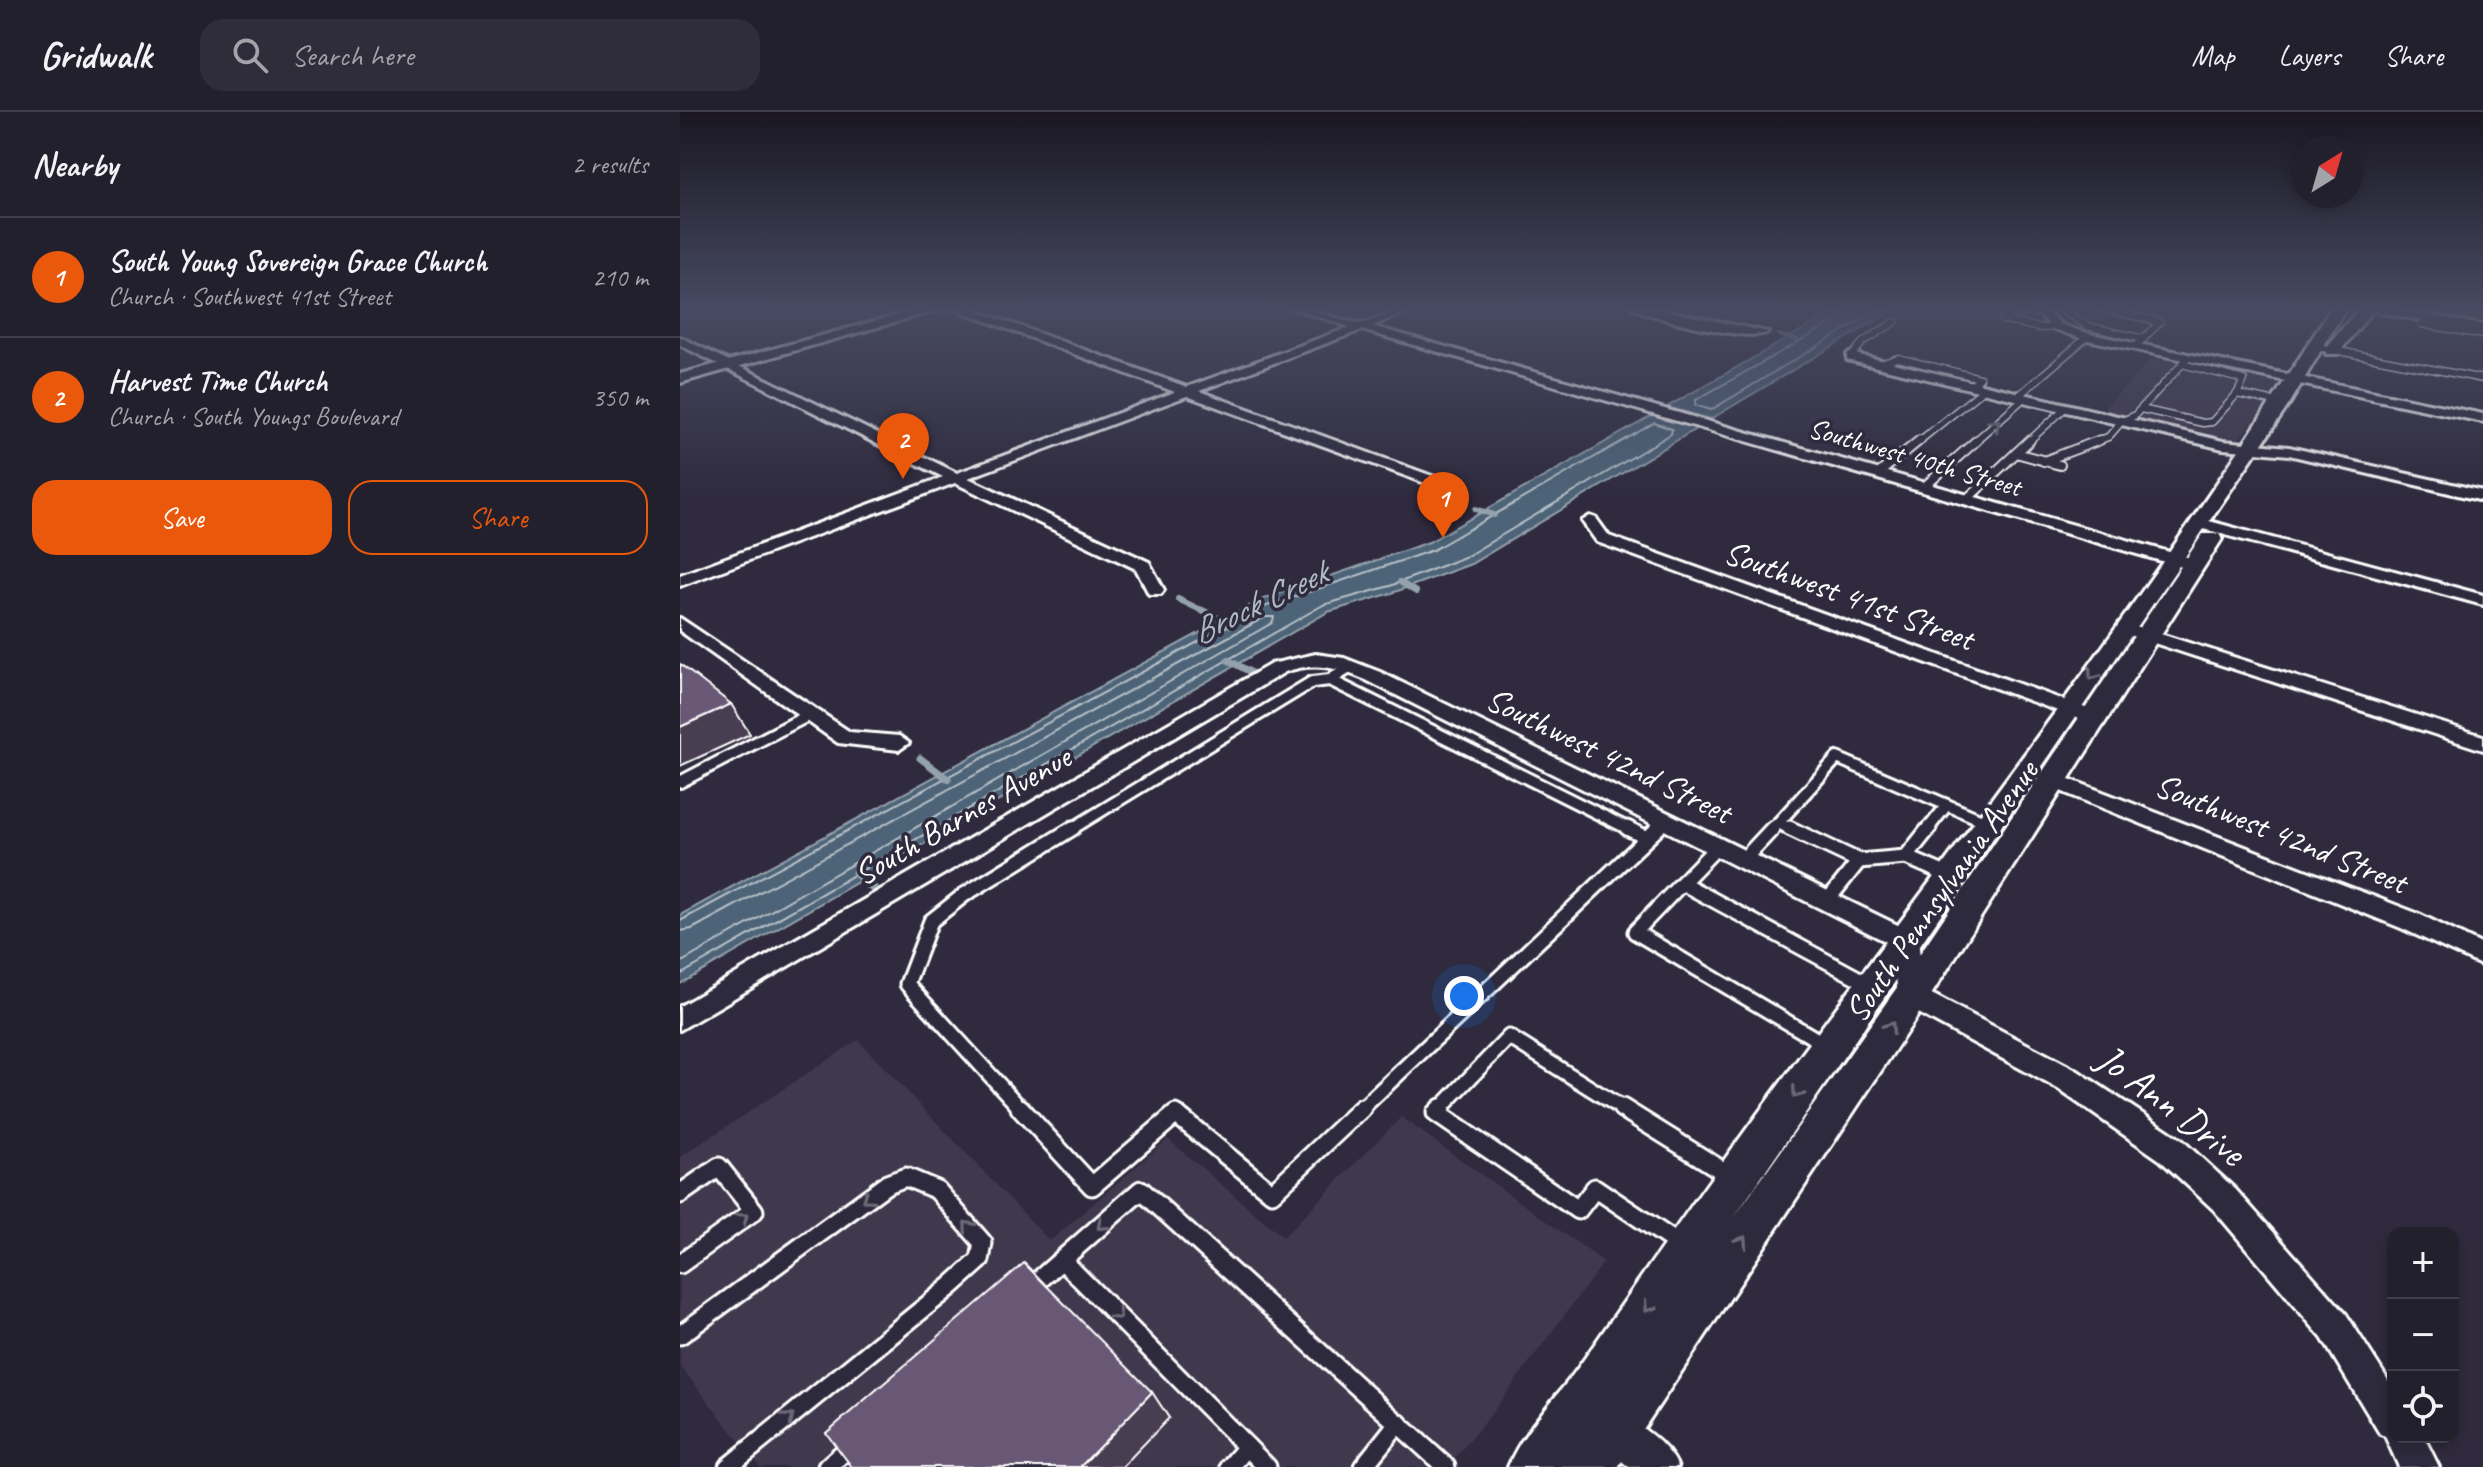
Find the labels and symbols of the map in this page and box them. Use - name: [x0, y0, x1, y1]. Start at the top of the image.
- north arrow: [2291, 136, 2363, 208]
- street label: Southwest 40th Street: [1805, 410, 2028, 505]
- pin: 2: [877, 413, 929, 479]
- one-way arrow: [1985, 419, 2000, 434]
- pin: 1: [1417, 472, 1469, 538]
- street label: Southwest 41st Street: [1718, 530, 1983, 661]
- water label: Brock Creek: [1183, 547, 1340, 655]
- one-way arrow: [2088, 667, 2103, 681]
- street label: Southwest 42nd Street: [1479, 677, 1742, 835]
- street label: South Barnes Avenue: [846, 734, 1081, 895]
- street label: South Pennsylvania Avenue: [1835, 750, 2049, 1030]
- street label: Southwest 42nd Street: [2149, 763, 2417, 905]
- your location: [1444, 976, 1484, 1016]
- one-way arrow: [1880, 1021, 1895, 1035]
- street label: Jo Ann Drive: [2085, 1032, 2257, 1179]
- one-way arrow: [1792, 1084, 1807, 1099]
- one-way arrow: [862, 1189, 876, 1203]
- one-way arrow: [734, 1214, 749, 1228]
- one-way arrow: [1096, 1215, 1111, 1229]
- one-way arrow: [963, 1221, 978, 1236]
- one-way arrow: [1732, 1235, 1747, 1249]
- one-way arrow: [1644, 1298, 1659, 1312]
- one-way arrow: [1108, 1306, 1122, 1320]
- one-way arrow: [779, 1413, 794, 1428]

